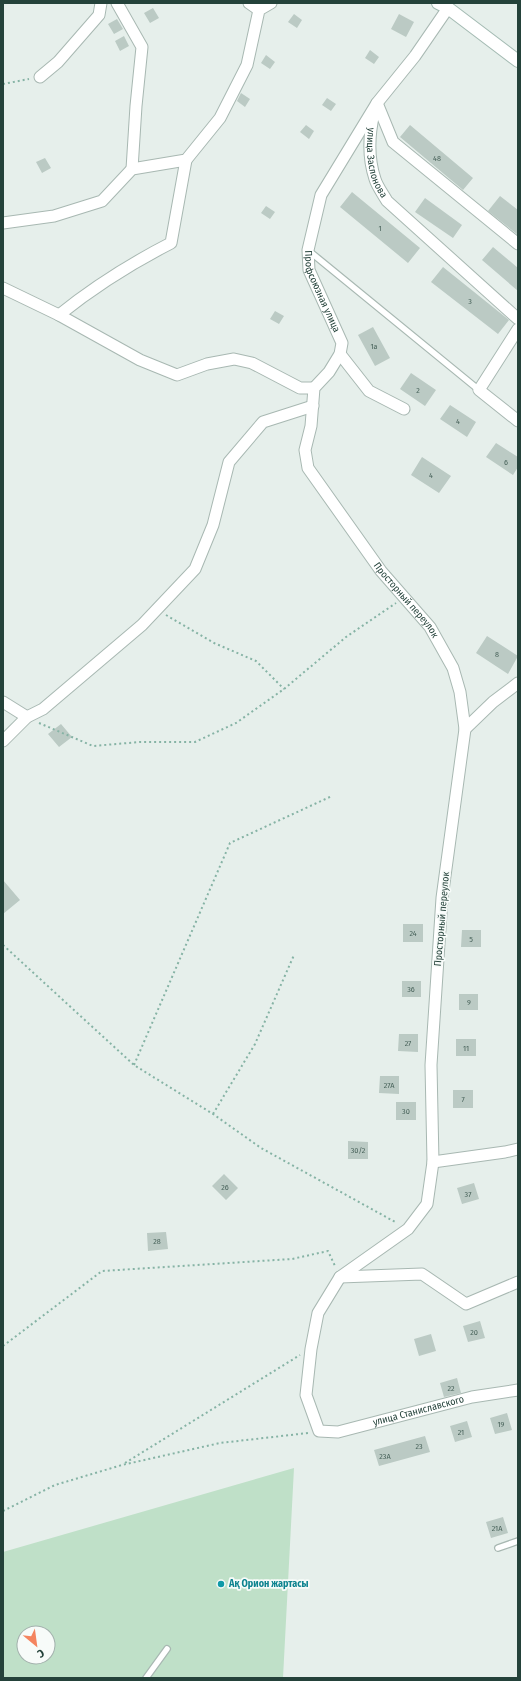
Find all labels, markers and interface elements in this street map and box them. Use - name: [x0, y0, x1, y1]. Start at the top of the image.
- street label: улица Заслонова: [364, 127, 390, 200]
- house number: 48: [433, 154, 441, 163]
- house number: 1: [378, 224, 382, 233]
- street label: Профсоюзная улица: [302, 250, 342, 334]
- house number: 3: [468, 297, 472, 306]
- house number: 1а: [370, 342, 378, 351]
- house number: 2: [416, 386, 420, 395]
- house number: 4: [456, 417, 460, 426]
- house number: 6: [504, 458, 508, 467]
- house number: 4: [429, 471, 433, 480]
- street label: Просторный переулок: [371, 560, 441, 640]
- house number: 8: [495, 650, 499, 659]
- street label: Просторный переулок: [432, 871, 452, 967]
- house number: 24: [409, 929, 417, 938]
- house number: 5: [469, 935, 473, 944]
- house number: 36: [407, 985, 415, 994]
- house number: 9: [467, 998, 471, 1007]
- house number: 27: [405, 1039, 412, 1048]
- house number: 11: [463, 1044, 469, 1053]
- house number: 27А: [384, 1081, 395, 1090]
- house number: 7: [461, 1095, 465, 1104]
- house number: 30: [402, 1107, 410, 1116]
- house number: 30/2: [351, 1146, 366, 1155]
- house number: 26: [221, 1183, 229, 1192]
- house number: 37: [465, 1190, 472, 1199]
- house number: 28: [153, 1237, 161, 1246]
- house number: 20: [470, 1328, 478, 1337]
- house number: 22: [447, 1384, 455, 1393]
- street label: улица Станиславского: [372, 1393, 465, 1429]
- house number: 19: [497, 1420, 505, 1429]
- house number: 21: [458, 1428, 464, 1437]
- house number: 23: [415, 1442, 423, 1451]
- house number: 23А: [379, 1452, 391, 1461]
- house number: 21А: [492, 1524, 503, 1533]
- place label: Ақ Орион жартасы: [228, 1578, 308, 1590]
- marker: Ақ Орион жартасы: [216, 1579, 226, 1589]
- north arrow: [16, 1625, 56, 1665]
- text: С: [35, 1646, 46, 1661]

